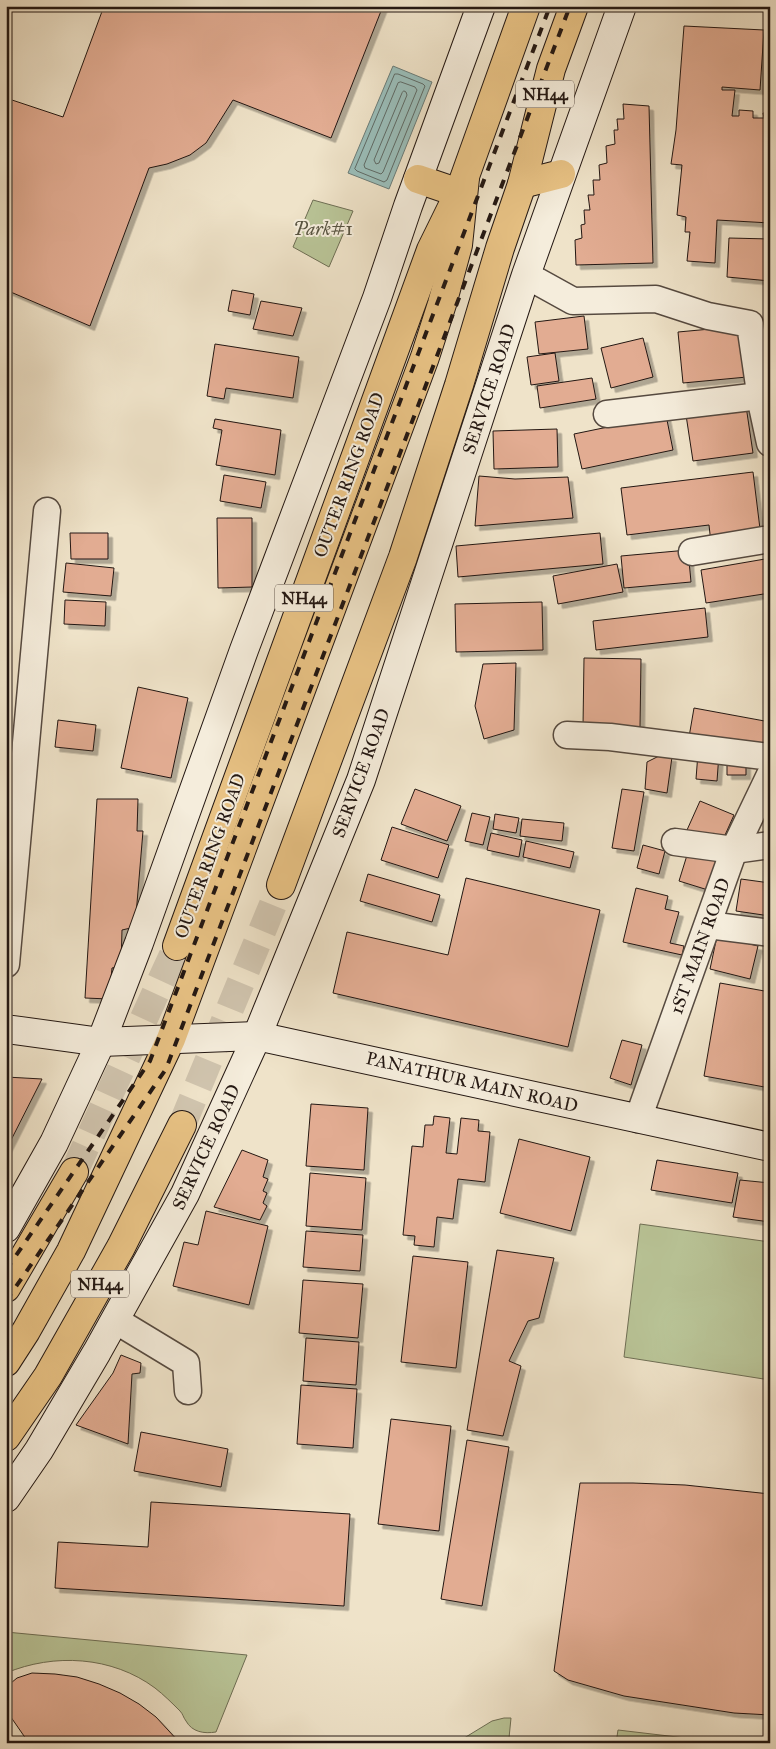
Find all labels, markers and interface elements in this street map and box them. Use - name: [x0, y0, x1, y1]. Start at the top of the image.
- road number: NH44: [516, 80, 574, 108]
- park label: Park#1: [293, 218, 353, 240]
- street label: SERVICE ROAD: [458, 321, 520, 457]
- street label: OUTER RING ROAD: [309, 389, 389, 561]
- road number: NH44: [275, 584, 333, 612]
- street label: SERVICE ROAD: [327, 705, 395, 841]
- street label: OUTER RING ROAD: [170, 770, 250, 942]
- street label: 1ST MAIN ROAD: [665, 875, 735, 1017]
- street label: PANATHUR MAIN ROAD: [364, 1047, 580, 1117]
- street label: SERVICE ROAD: [167, 1081, 245, 1213]
- road number: NH44: [71, 1270, 129, 1298]

